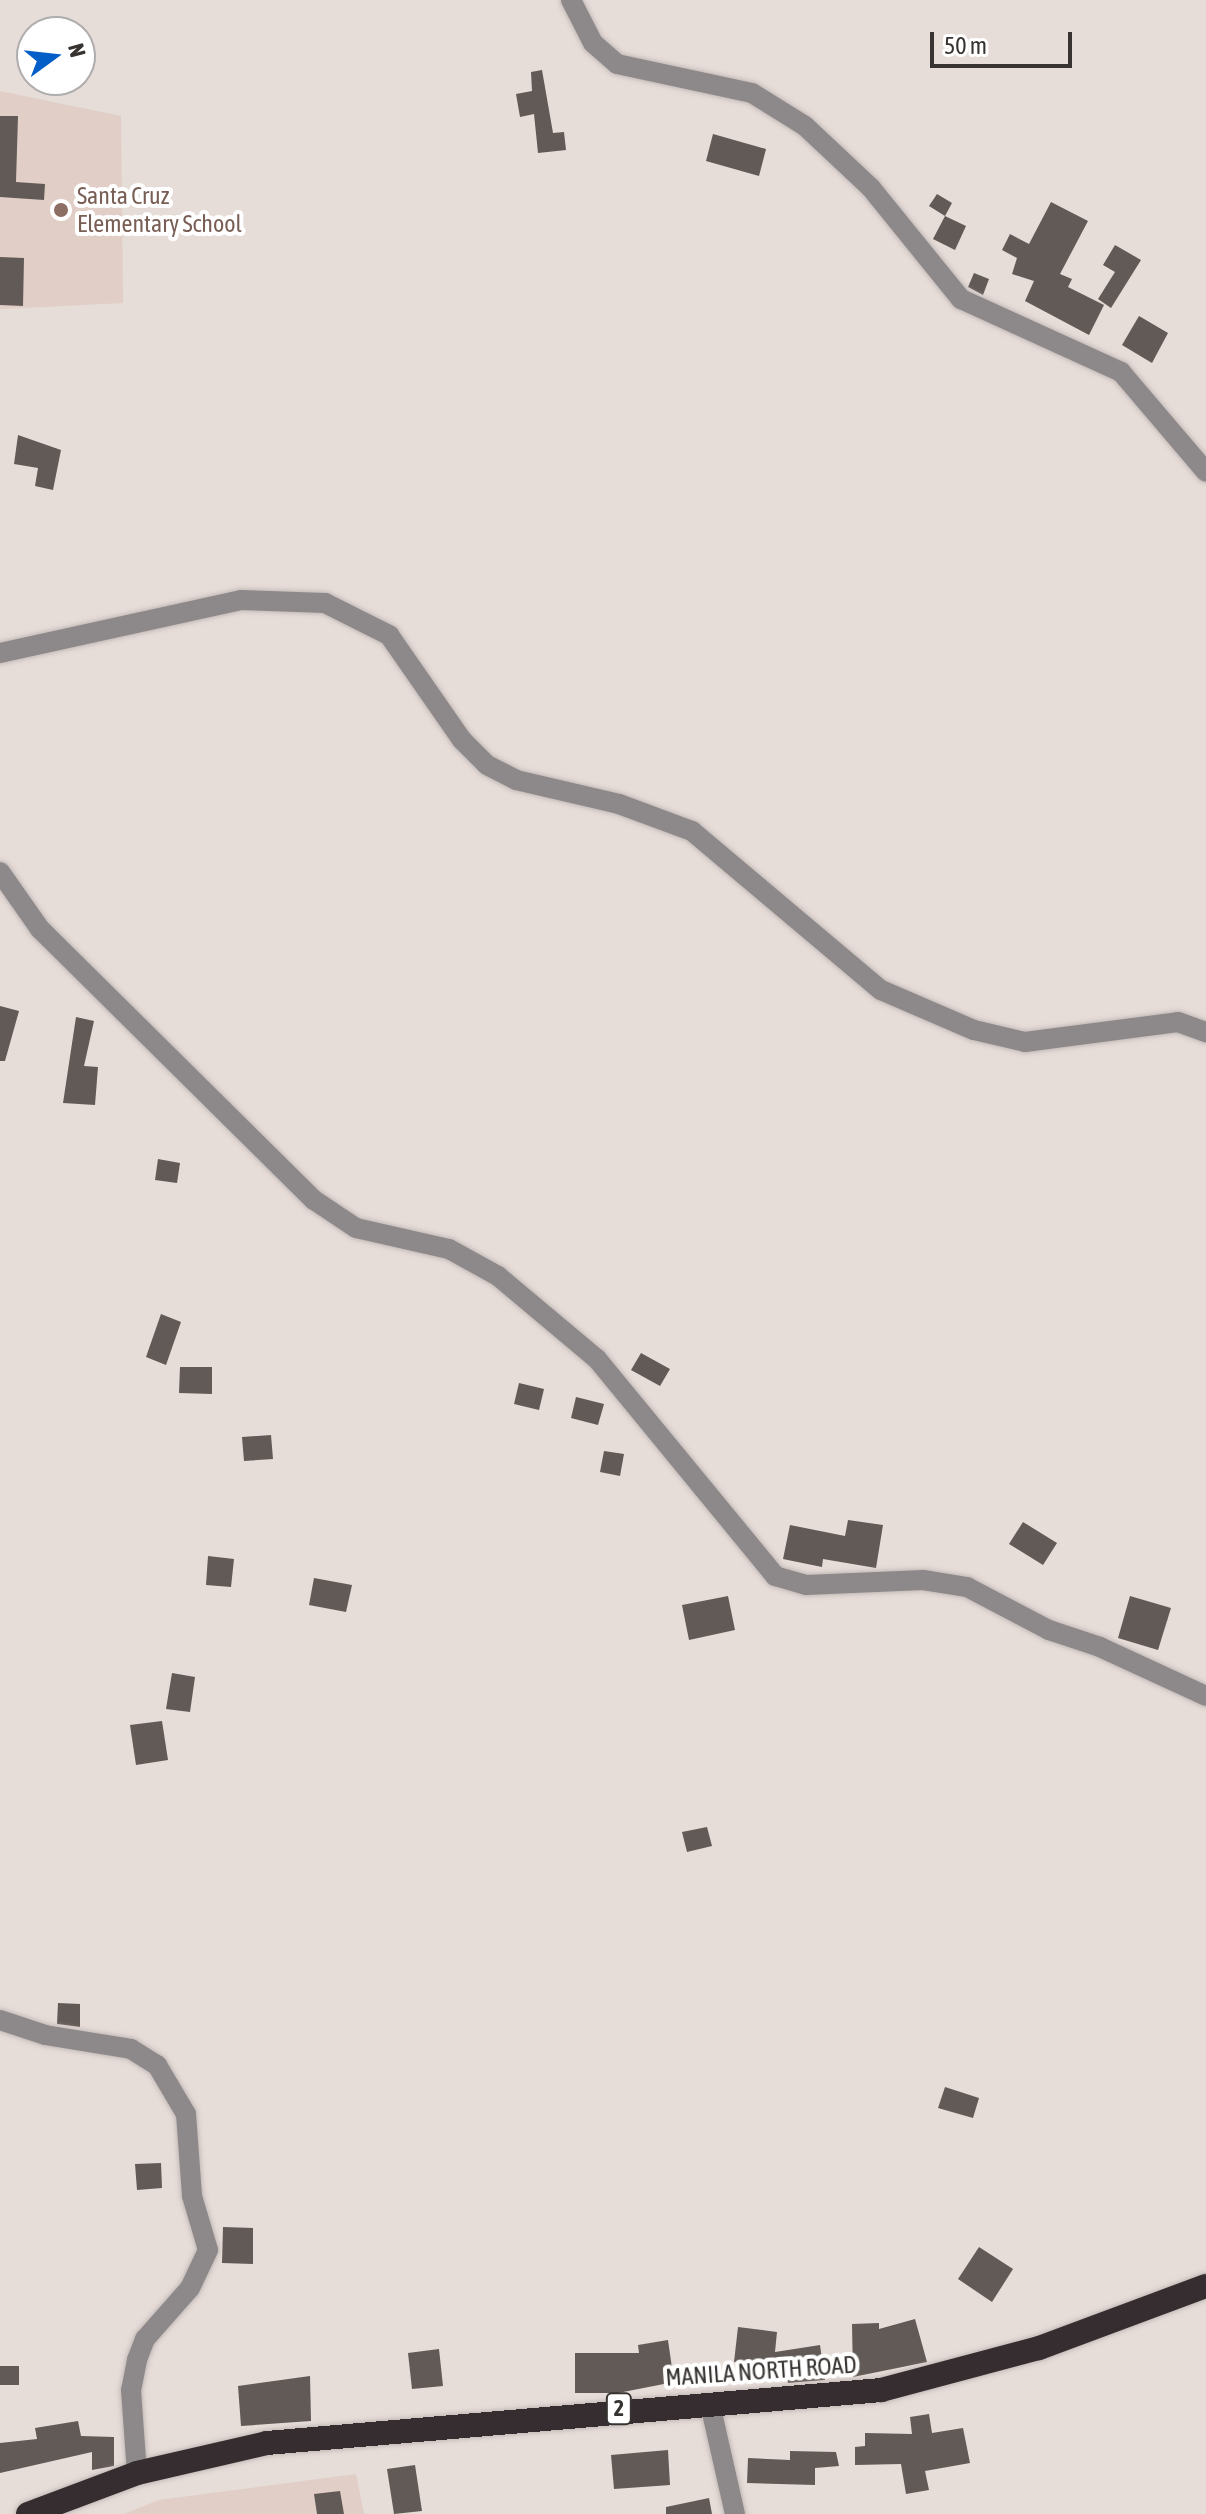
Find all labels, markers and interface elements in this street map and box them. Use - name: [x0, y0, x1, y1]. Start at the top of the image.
- north arrow: [16, 16, 96, 96]
- scale bar: [934, 16, 1076, 66]
- text: 50 m: [944, 32, 987, 59]
- text: N: [63, 41, 91, 60]
- place label: Santa Cruz Elementary School: [77, 182, 242, 238]
- marker: Santa Cruz Elementary School: [52, 201, 70, 219]
- street label: MANILA NORTH ROAD: [665, 2350, 857, 2392]
- road number: 2: [605, 2391, 633, 2427]

